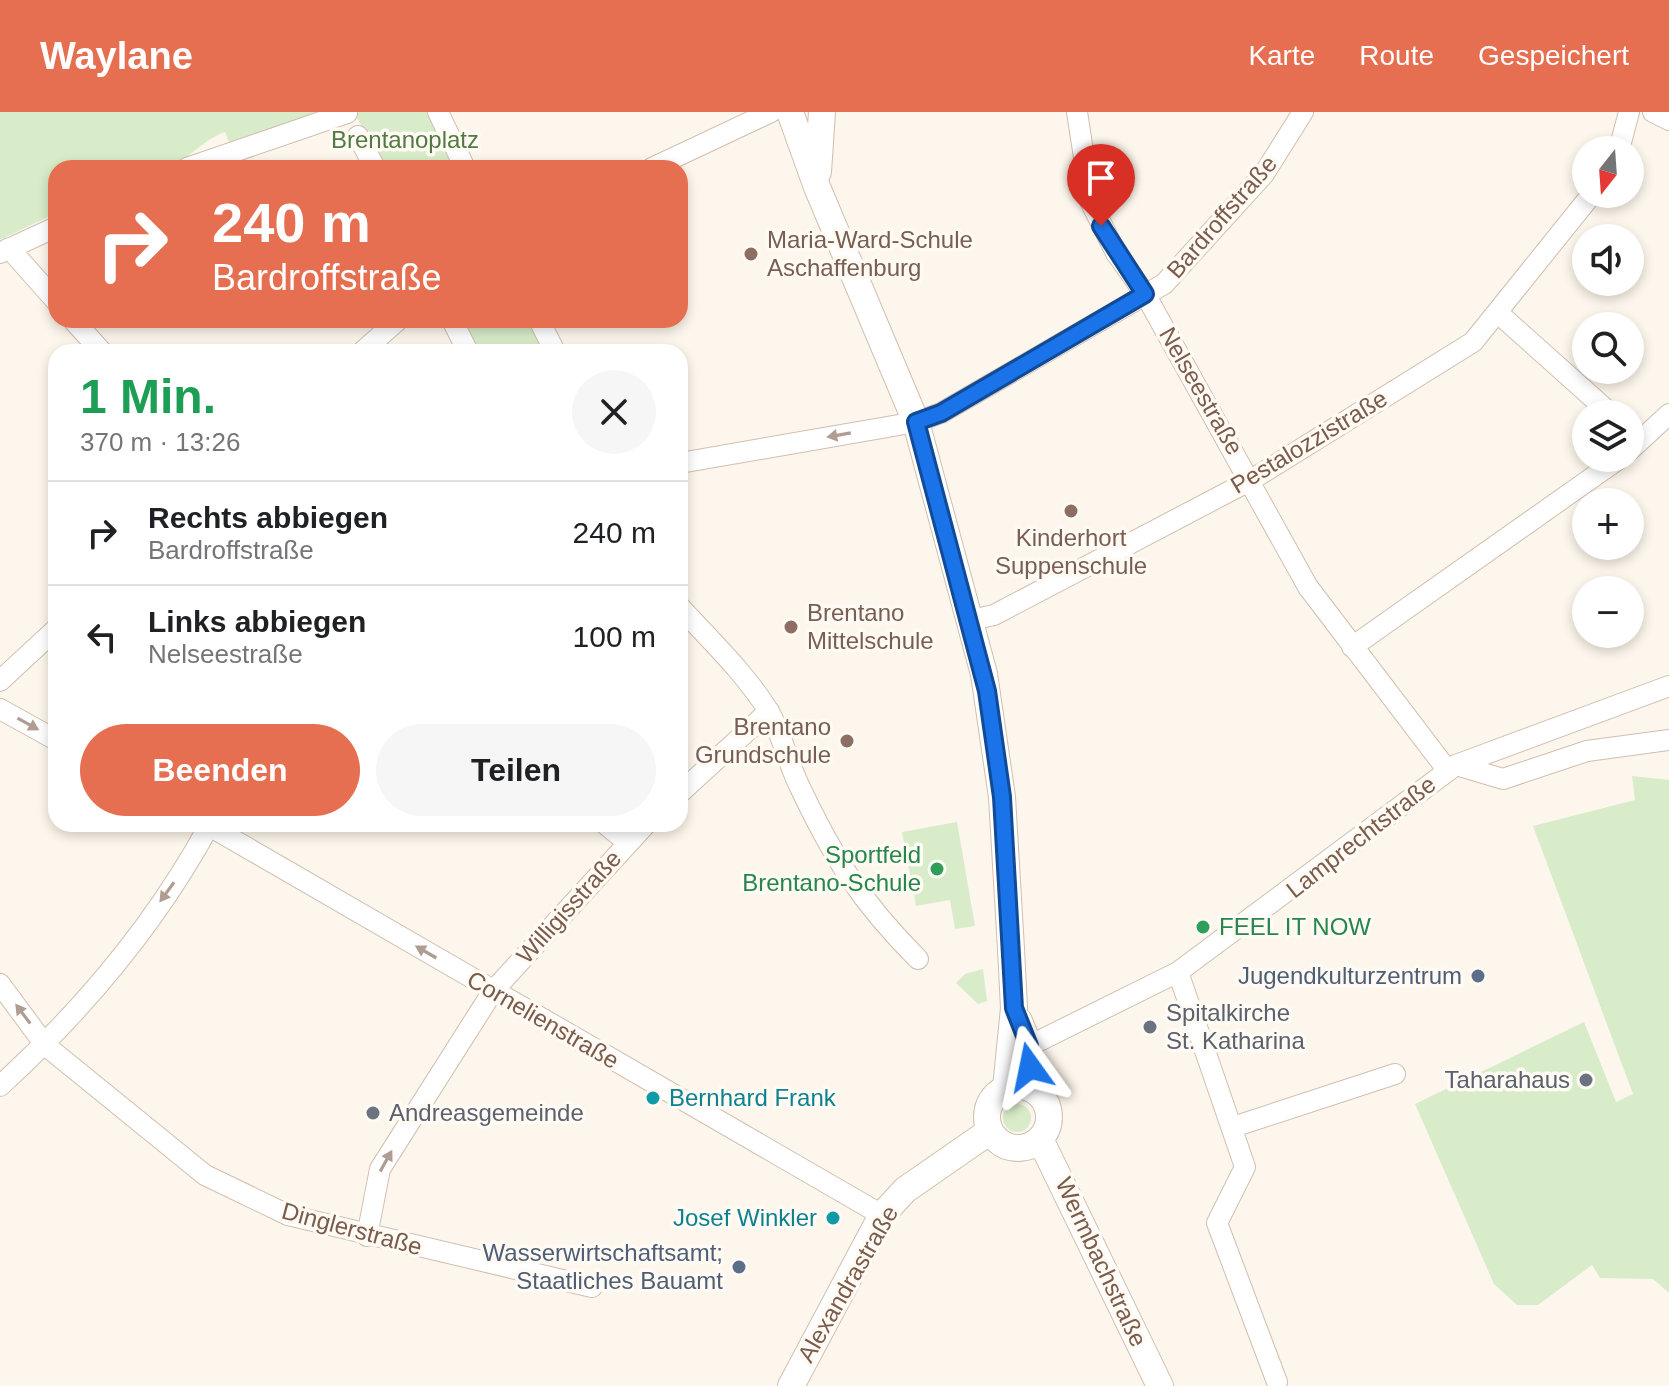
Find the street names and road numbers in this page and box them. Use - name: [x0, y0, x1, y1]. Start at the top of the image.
- street label: Bardroffstraße: [1161, 150, 1282, 283]
- street label: Nelseestraße: [1154, 322, 1249, 459]
- street label: Pestalozzistraße: [1226, 384, 1392, 499]
- street label: Lamprechtstraße: [1281, 770, 1440, 903]
- street label: Willigisstraße: [511, 845, 626, 969]
- street label: Cornelienstraße: [463, 965, 624, 1074]
- street label: Wermbachstraße: [1050, 1173, 1152, 1351]
- street label: Dinglerstraße: [279, 1197, 425, 1260]
- street label: Alexandrastraße: [792, 1201, 903, 1367]

